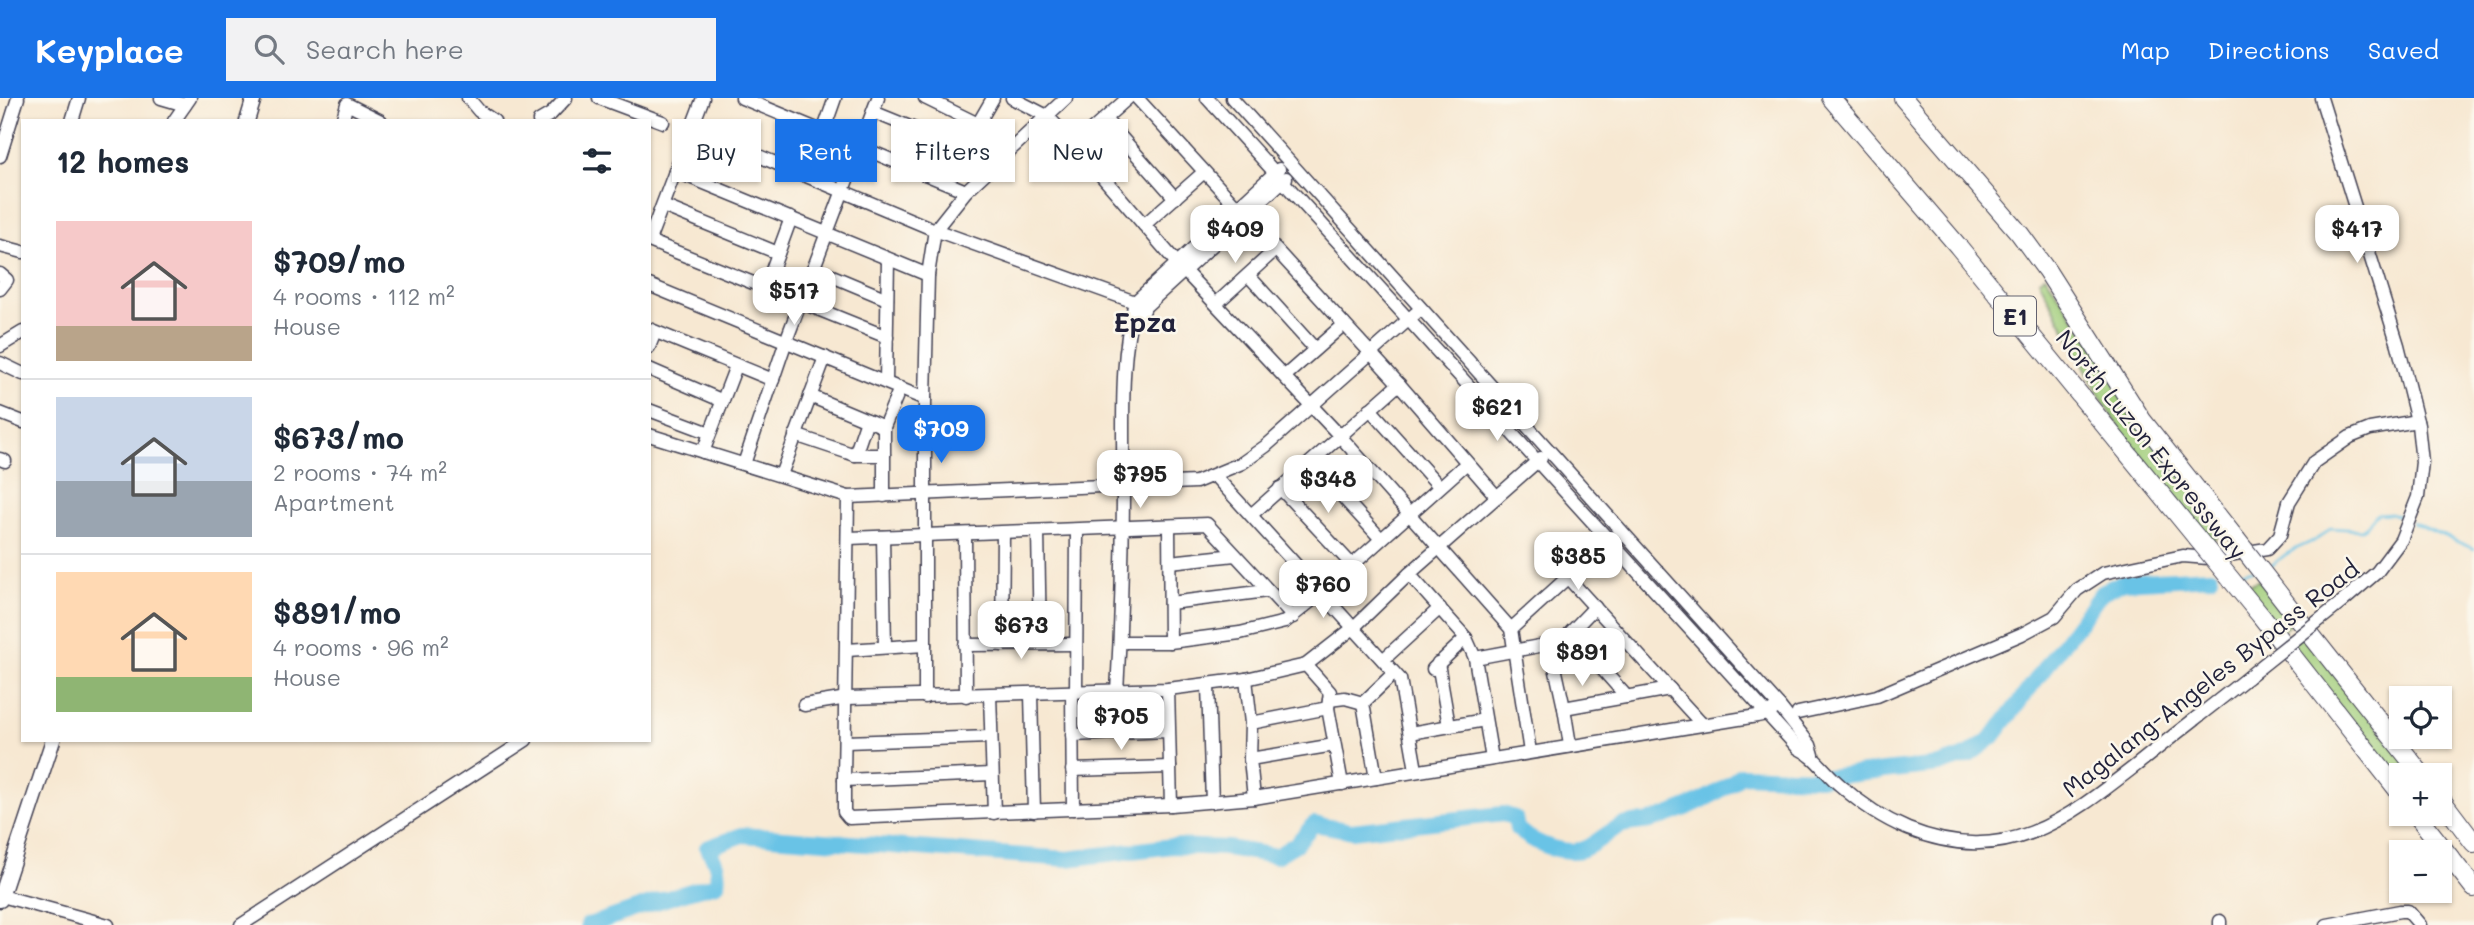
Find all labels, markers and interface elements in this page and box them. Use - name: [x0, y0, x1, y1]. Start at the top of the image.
- search box: [226, 18, 716, 81]
- text: Keyplace: [35, 28, 184, 71]
- icon: search: [250, 30, 288, 68]
- text: Search here: [306, 32, 464, 66]
- text: Map: [2121, 34, 2170, 65]
- text: Directions: [2208, 34, 2330, 65]
- text: Saved: [2368, 34, 2439, 65]
- chip: Buy: [672, 119, 761, 182]
- chip: Rent: [775, 119, 877, 182]
- chip: Filters: [891, 119, 1015, 182]
- chip: New: [1029, 119, 1128, 182]
- text: 12 homes: [56, 141, 189, 181]
- icon: filters: [578, 142, 616, 180]
- pin: $409: [1194, 206, 1276, 265]
- pin: $417: [2316, 206, 2398, 265]
- text: $409: [1206, 213, 1264, 243]
- text: $417: [2331, 213, 2383, 243]
- text: $709/mo: [273, 241, 405, 281]
- icon: home: [112, 249, 196, 333]
- pin: $517: [753, 268, 835, 327]
- text: $517: [769, 275, 819, 305]
- text: 4 rooms · 112 m²: [273, 281, 455, 311]
- road number: E1: [1994, 296, 2036, 336]
- district label: Epza: [1113, 305, 1177, 339]
- text: House: [273, 311, 341, 341]
- street label: North Luzon Expressway: [2050, 323, 2254, 565]
- pin: $621: [1456, 384, 1538, 443]
- text: $621: [1471, 391, 1523, 421]
- pin: $709: [900, 406, 982, 465]
- text: $709: [913, 413, 969, 443]
- text: $673/mo: [273, 417, 404, 457]
- icon: home: [112, 425, 196, 509]
- pin: $795: [1099, 450, 1181, 510]
- pin: $348: [1287, 456, 1369, 515]
- text: 2 rooms · 74 m²: [273, 457, 447, 487]
- text: $795: [1113, 458, 1167, 488]
- text: $348: [1300, 463, 1356, 493]
- text: Apartment: [273, 487, 395, 517]
- pin: $385: [1537, 532, 1619, 592]
- text: $385: [1550, 540, 1606, 570]
- street label: Magalang-Angeles Bypass Road: [2055, 552, 2365, 804]
- pin: $760: [1282, 560, 1364, 620]
- text: $760: [1295, 568, 1351, 598]
- text: $891/mo: [273, 592, 401, 632]
- icon: home: [112, 600, 196, 684]
- pin: $673: [980, 602, 1062, 661]
- text: $673: [994, 609, 1048, 639]
- pin: $891: [1541, 628, 1623, 688]
- text: 4 rooms · 96 m²: [273, 632, 449, 662]
- text: $891: [1556, 636, 1608, 666]
- text: House: [273, 662, 341, 692]
- map controls: [2389, 686, 2452, 903]
- button: locate: [2389, 686, 2452, 749]
- pin: $705: [1080, 692, 1162, 752]
- text: $705: [1093, 700, 1149, 730]
- button: +: [2389, 763, 2452, 826]
- button: −: [2389, 840, 2452, 903]

